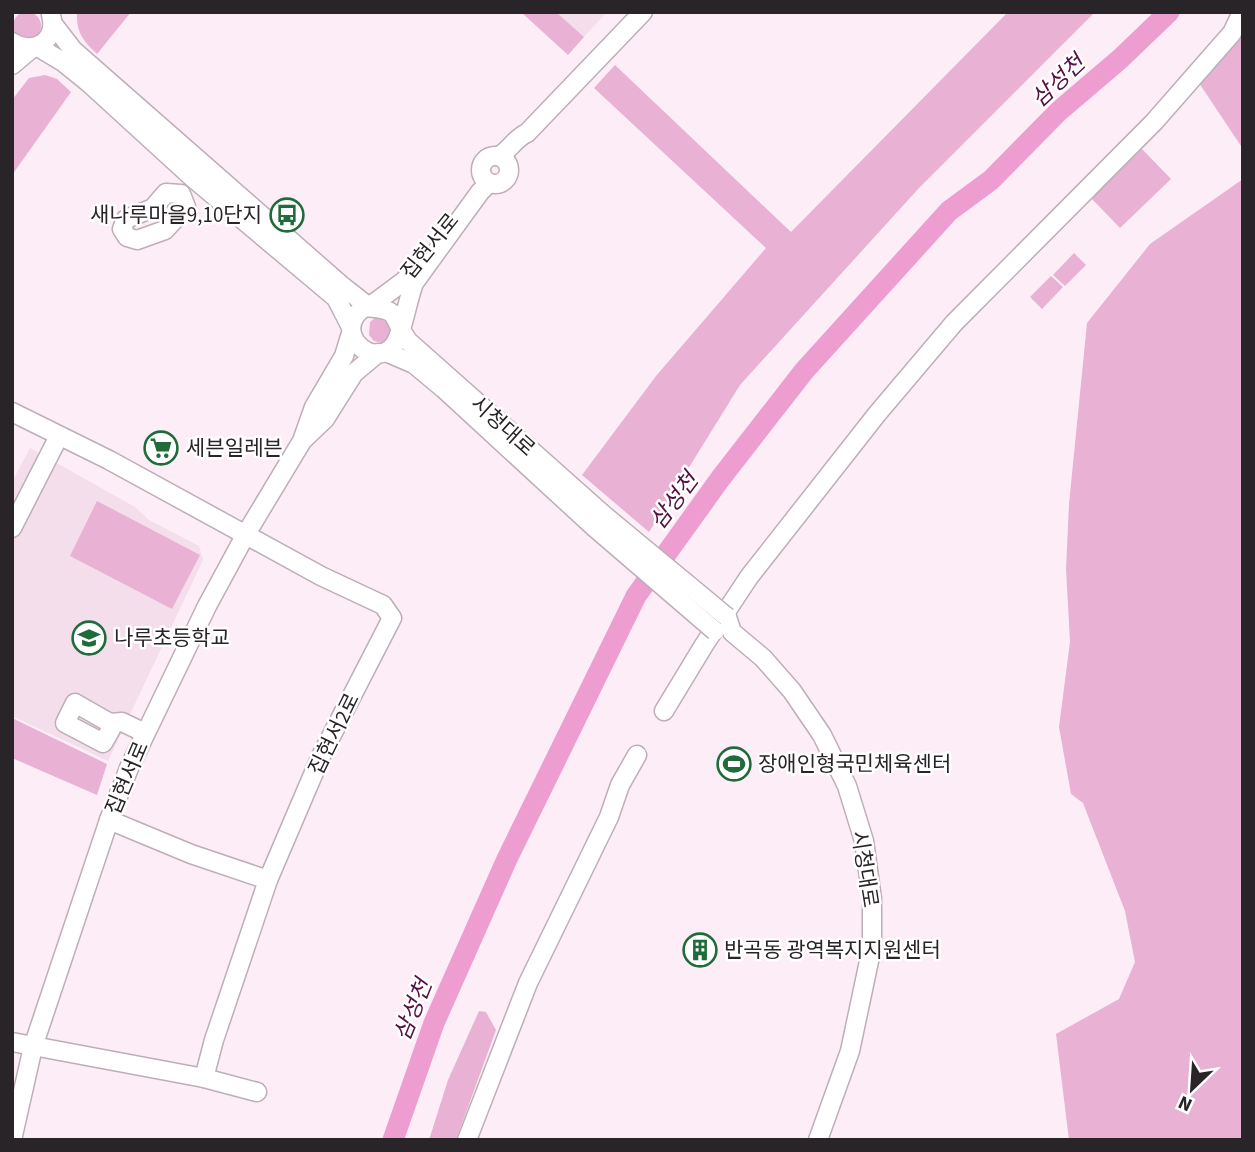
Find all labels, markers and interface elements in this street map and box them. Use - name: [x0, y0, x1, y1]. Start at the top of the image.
- water label: 삼성천: [1024, 45, 1095, 115]
- bus stop icon: 새나루마을9,10단지: [268, 196, 306, 234]
- place label: 새나루마을9,10단지: [90, 200, 262, 230]
- street label: 집현서로: [394, 207, 466, 285]
- street label: 시청대로: [464, 389, 542, 463]
- supermarket icon: 세븐일레븐: [142, 429, 180, 467]
- place label: 세븐일레븐: [186, 433, 283, 463]
- water label: 삼성천: [642, 463, 708, 536]
- school or university icon: 나루초등학교: [70, 619, 108, 657]
- place label: 나루초등학교: [114, 623, 230, 653]
- street label: 집현서2로: [301, 688, 367, 780]
- street label: 집현서로: [98, 737, 156, 819]
- sports icon: 장애인형국민체육센터: [715, 745, 753, 783]
- place label: 장애인형국민체육센터: [758, 749, 951, 779]
- street label: 시청대로: [844, 828, 886, 910]
- building icon: 반곡동 광역복지지원센터: [681, 931, 719, 969]
- place label: 반곡동 광역복지지원센터: [724, 935, 941, 965]
- water label: 삼성천: [386, 972, 441, 1046]
- north arrow: [1157, 1054, 1227, 1124]
- text: N: [1174, 1088, 1197, 1118]

